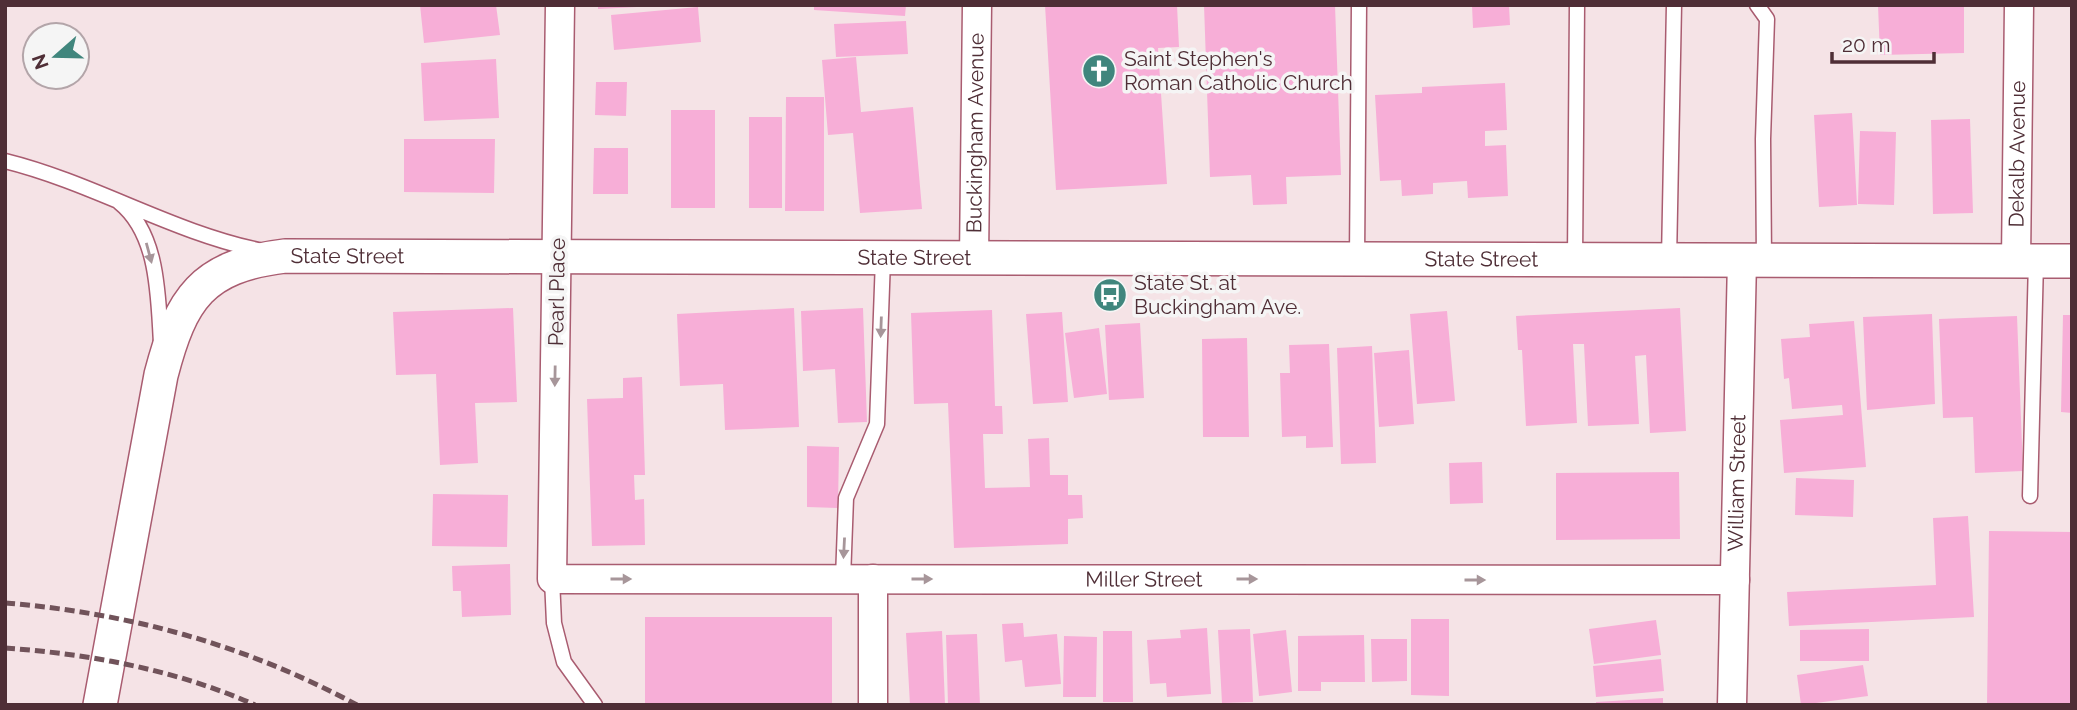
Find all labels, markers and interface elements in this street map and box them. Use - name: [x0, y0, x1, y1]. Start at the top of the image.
- north arrow: [21, 21, 91, 91]
- scale bar: [1832, 21, 1934, 65]
- text: 20 m: [1842, 32, 1890, 57]
- street label: Buckingham Avenue: [961, 33, 989, 233]
- place label: Saint Stephen's Roman Catholic Church: [1124, 46, 1353, 95]
- text: N: [27, 51, 53, 72]
- church icon: Saint Stephen's Roman Catholic Church: [1080, 52, 1118, 90]
- street label: Dekalb Avenue: [2003, 80, 2030, 228]
- street label: Pearl Place: [543, 238, 570, 346]
- one-way arrow: [144, 242, 155, 264]
- street label: State Street: [290, 243, 404, 268]
- street label: State Street: [857, 245, 971, 270]
- street label: State Street: [1424, 246, 1538, 272]
- place label: State St. at Buckingham Ave.: [1134, 270, 1301, 319]
- bus stop icon: State St. at Buckingham Ave.: [1091, 276, 1129, 314]
- one-way arrow: [875, 317, 886, 339]
- one-way arrow: [550, 365, 561, 387]
- street label: William Street: [1722, 414, 1751, 552]
- one-way arrow: [838, 538, 849, 560]
- street label: Miller Street: [1085, 566, 1203, 592]
- one-way arrow: [610, 573, 632, 585]
- one-way arrow: [911, 573, 933, 585]
- one-way arrow: [1236, 573, 1258, 585]
- one-way arrow: [1464, 574, 1486, 586]

